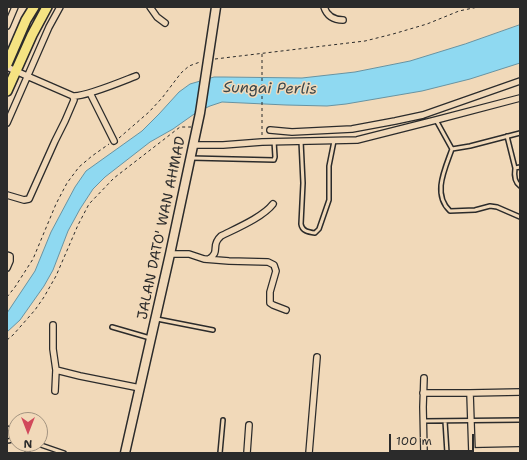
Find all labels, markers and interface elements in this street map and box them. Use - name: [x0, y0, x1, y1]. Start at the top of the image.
- water label: Sungai Perlis: [223, 79, 317, 99]
- street label: JALAN DATO' WAN AHMAD: [134, 135, 190, 321]
- north arrow: [8, 412, 48, 452]
- scale bar: [391, 426, 476, 452]
- text: 100 m: [396, 433, 432, 449]
- text: N: [24, 436, 32, 451]

